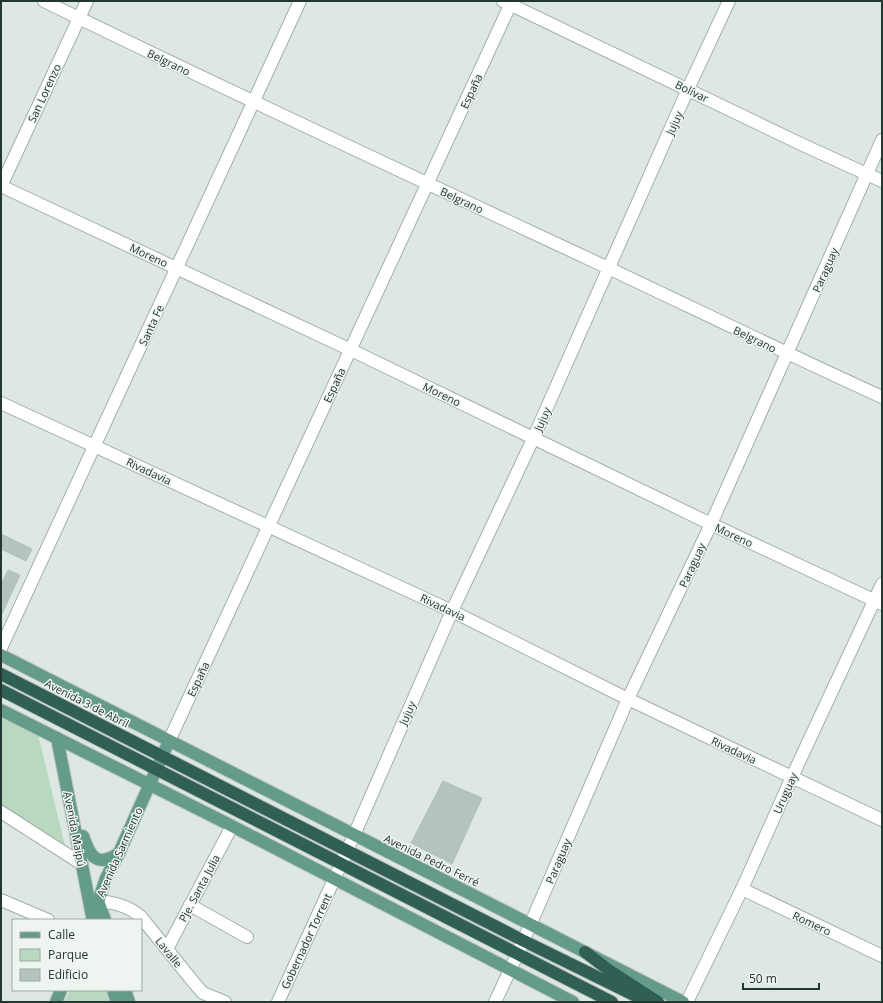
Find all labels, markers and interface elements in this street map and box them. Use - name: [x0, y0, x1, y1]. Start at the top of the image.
- street label: Belgrano: [145, 45, 193, 79]
- street label: San Lorenzo: [24, 61, 64, 125]
- street label: España: [456, 71, 486, 111]
- street label: Bolívar: [673, 77, 712, 106]
- street label: Jujuy: [662, 108, 686, 138]
- street label: Belgrano: [438, 183, 486, 217]
- street label: Moreno: [127, 240, 171, 271]
- street label: Paraguay: [808, 245, 842, 295]
- street label: Santa Fe: [135, 302, 167, 348]
- street label: Belgrano: [731, 322, 779, 356]
- street label: España: [319, 365, 349, 405]
- street label: Moreno: [420, 378, 464, 410]
- street label: Jujuy: [530, 404, 554, 434]
- street label: Rivadavia: [124, 454, 174, 488]
- street label: Moreno: [712, 520, 756, 551]
- street label: Paraguay: [675, 540, 709, 590]
- street label: Rivadavia: [418, 590, 468, 624]
- street label: España: [183, 659, 213, 699]
- street label: Avenida 3 de Abril: [42, 675, 132, 731]
- street label: Jujuy: [395, 698, 419, 728]
- street label: Rivadavia: [709, 733, 759, 767]
- street label: Uruguay: [769, 770, 801, 816]
- street label: Avenida Maipú: [60, 790, 90, 868]
- street label: Avenida Sarmiento: [92, 804, 146, 899]
- street label: Avenida Pedro Ferré: [382, 830, 482, 890]
- street label: Paraguay: [542, 836, 574, 886]
- street label: Pje. Santa Julia: [175, 852, 223, 924]
- street label: Gobernador Torrent: [277, 891, 335, 991]
- street label: Romero: [790, 908, 834, 939]
- legend: [12, 919, 142, 991]
- text: Calle: [48, 926, 75, 943]
- street label: Lavalle: [152, 934, 186, 970]
- text: Parque: [48, 946, 88, 963]
- scale bar: [743, 965, 819, 991]
- text: Edificio: [48, 966, 88, 983]
- text: 50 m: [749, 970, 777, 987]

